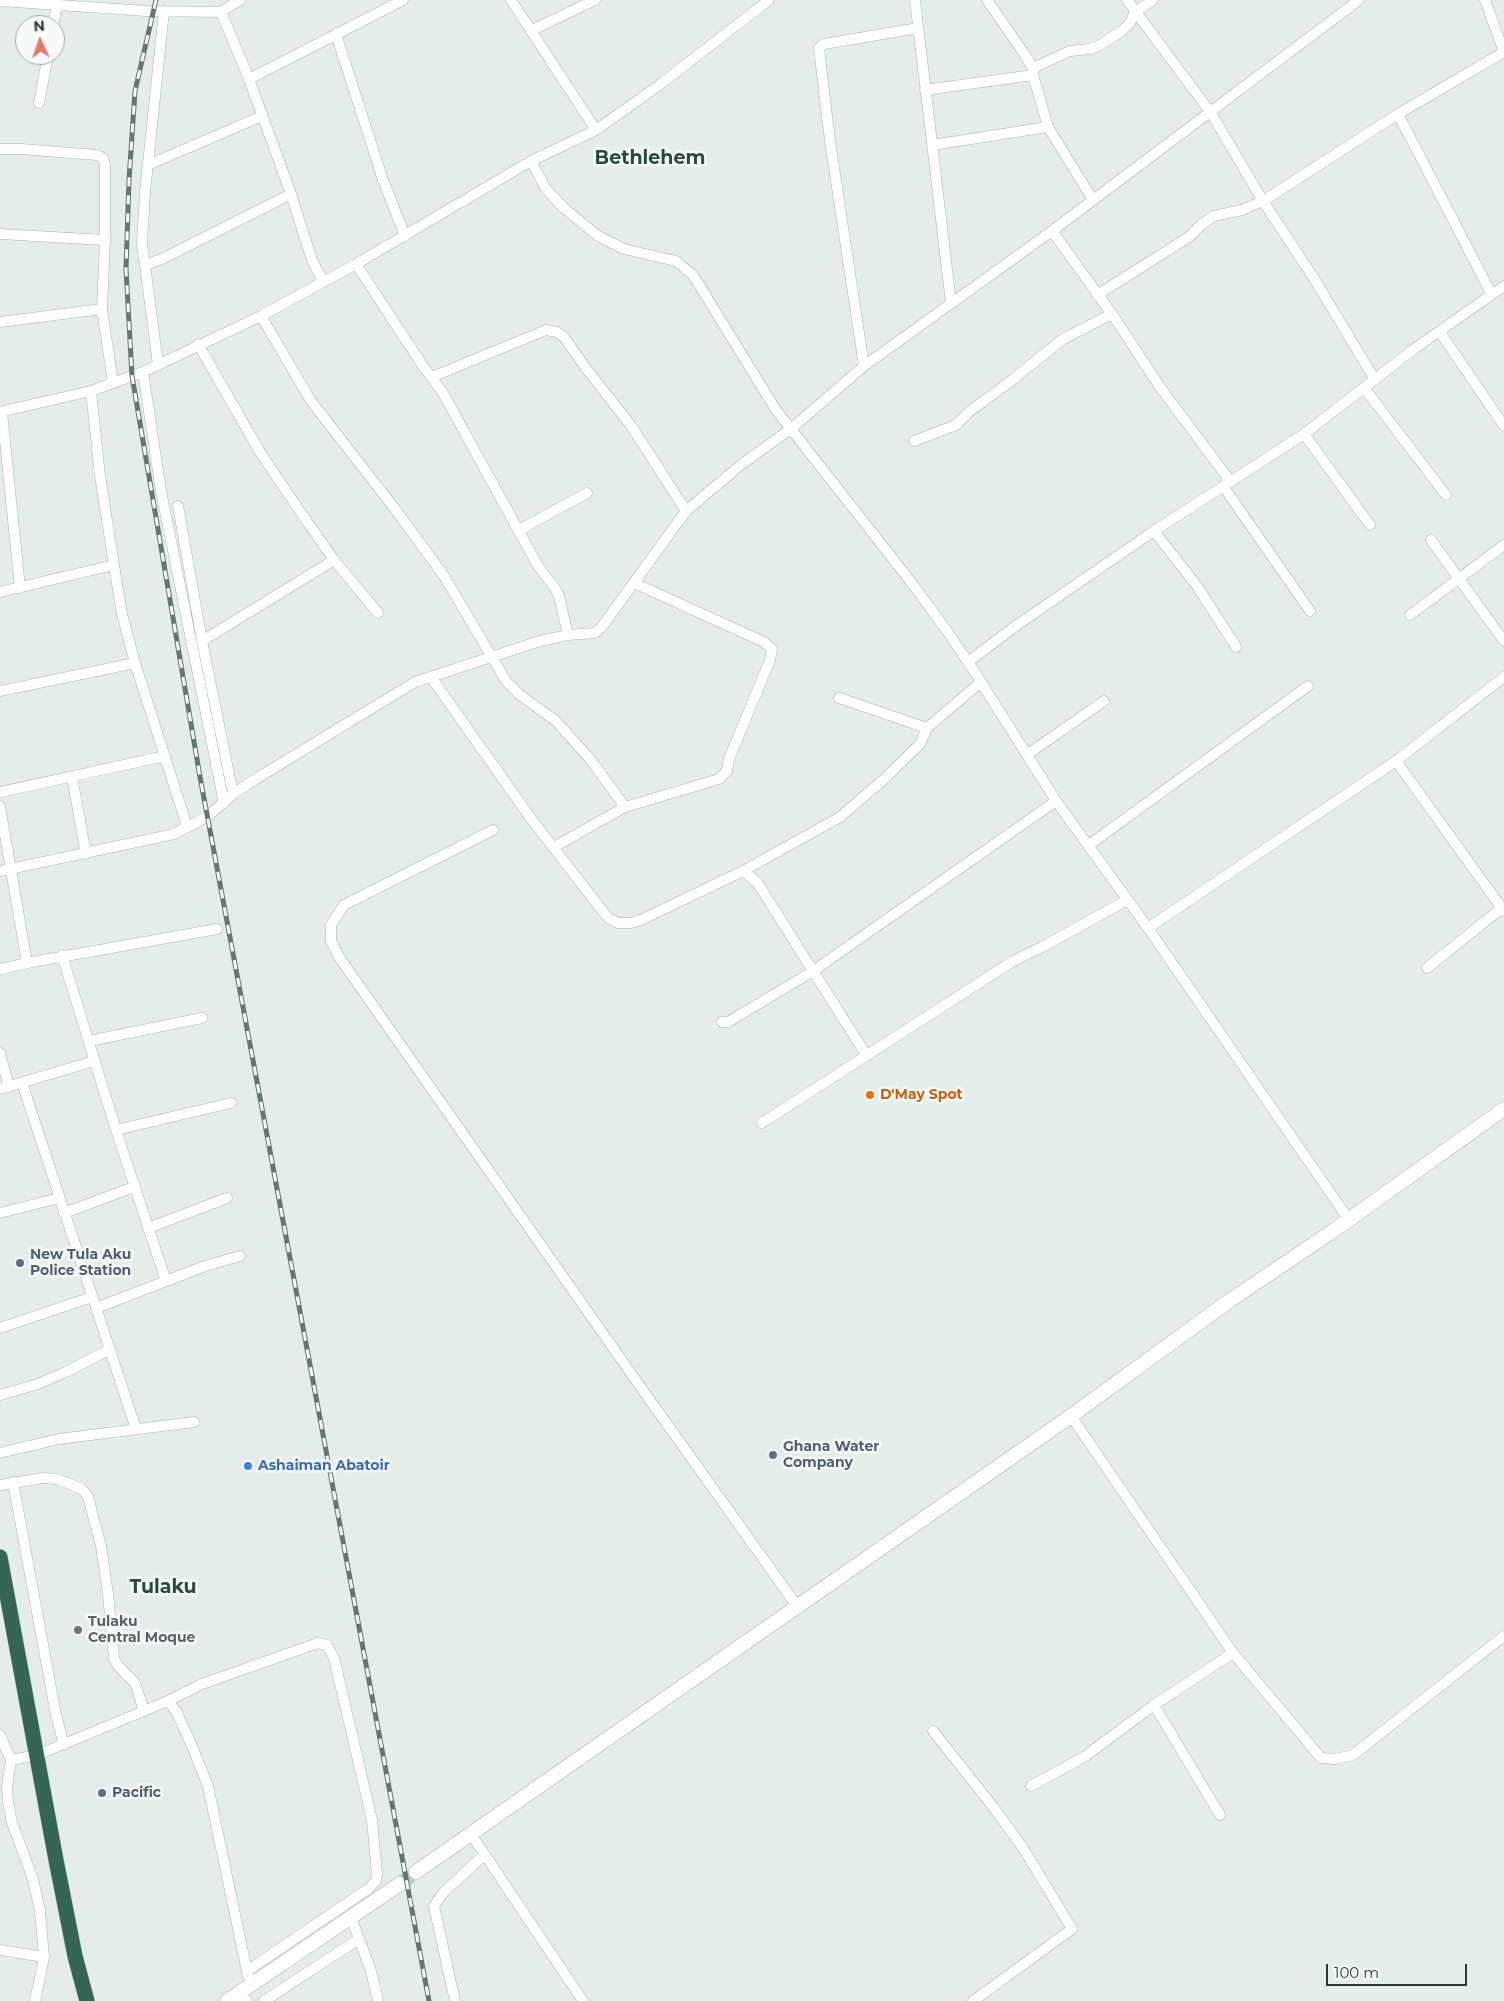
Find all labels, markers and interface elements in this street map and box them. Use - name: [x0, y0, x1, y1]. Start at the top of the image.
- north arrow: [15, 15, 65, 65]
- text: N: [33, 17, 45, 35]
- district label: Bethlehem: [595, 147, 705, 169]
- place label: D'May Spot: [880, 1087, 963, 1103]
- marker: D'May Spot: [864, 1089, 876, 1101]
- place label: New Tula Aku Police Station: [30, 1247, 131, 1280]
- marker: New Tula Aku Police Station: [14, 1257, 26, 1269]
- place label: Ghana Water Company: [783, 1439, 879, 1471]
- marker: Ghana Water Company: [767, 1449, 779, 1461]
- place label: Ashaiman Abatoir: [258, 1458, 390, 1474]
- marker: Ashaiman Abatoir: [242, 1460, 254, 1472]
- district label: Tulaku: [129, 1576, 197, 1598]
- place label: Tulaku Central Moque: [88, 1614, 195, 1646]
- marker: Tulaku Central Moque: [72, 1624, 84, 1636]
- place label: Pacific: [112, 1785, 161, 1801]
- marker: Pacific: [96, 1787, 108, 1799]
- scale bar: [1329, 1954, 1470, 1986]
- text: 100 m: [1334, 1963, 1379, 1982]

